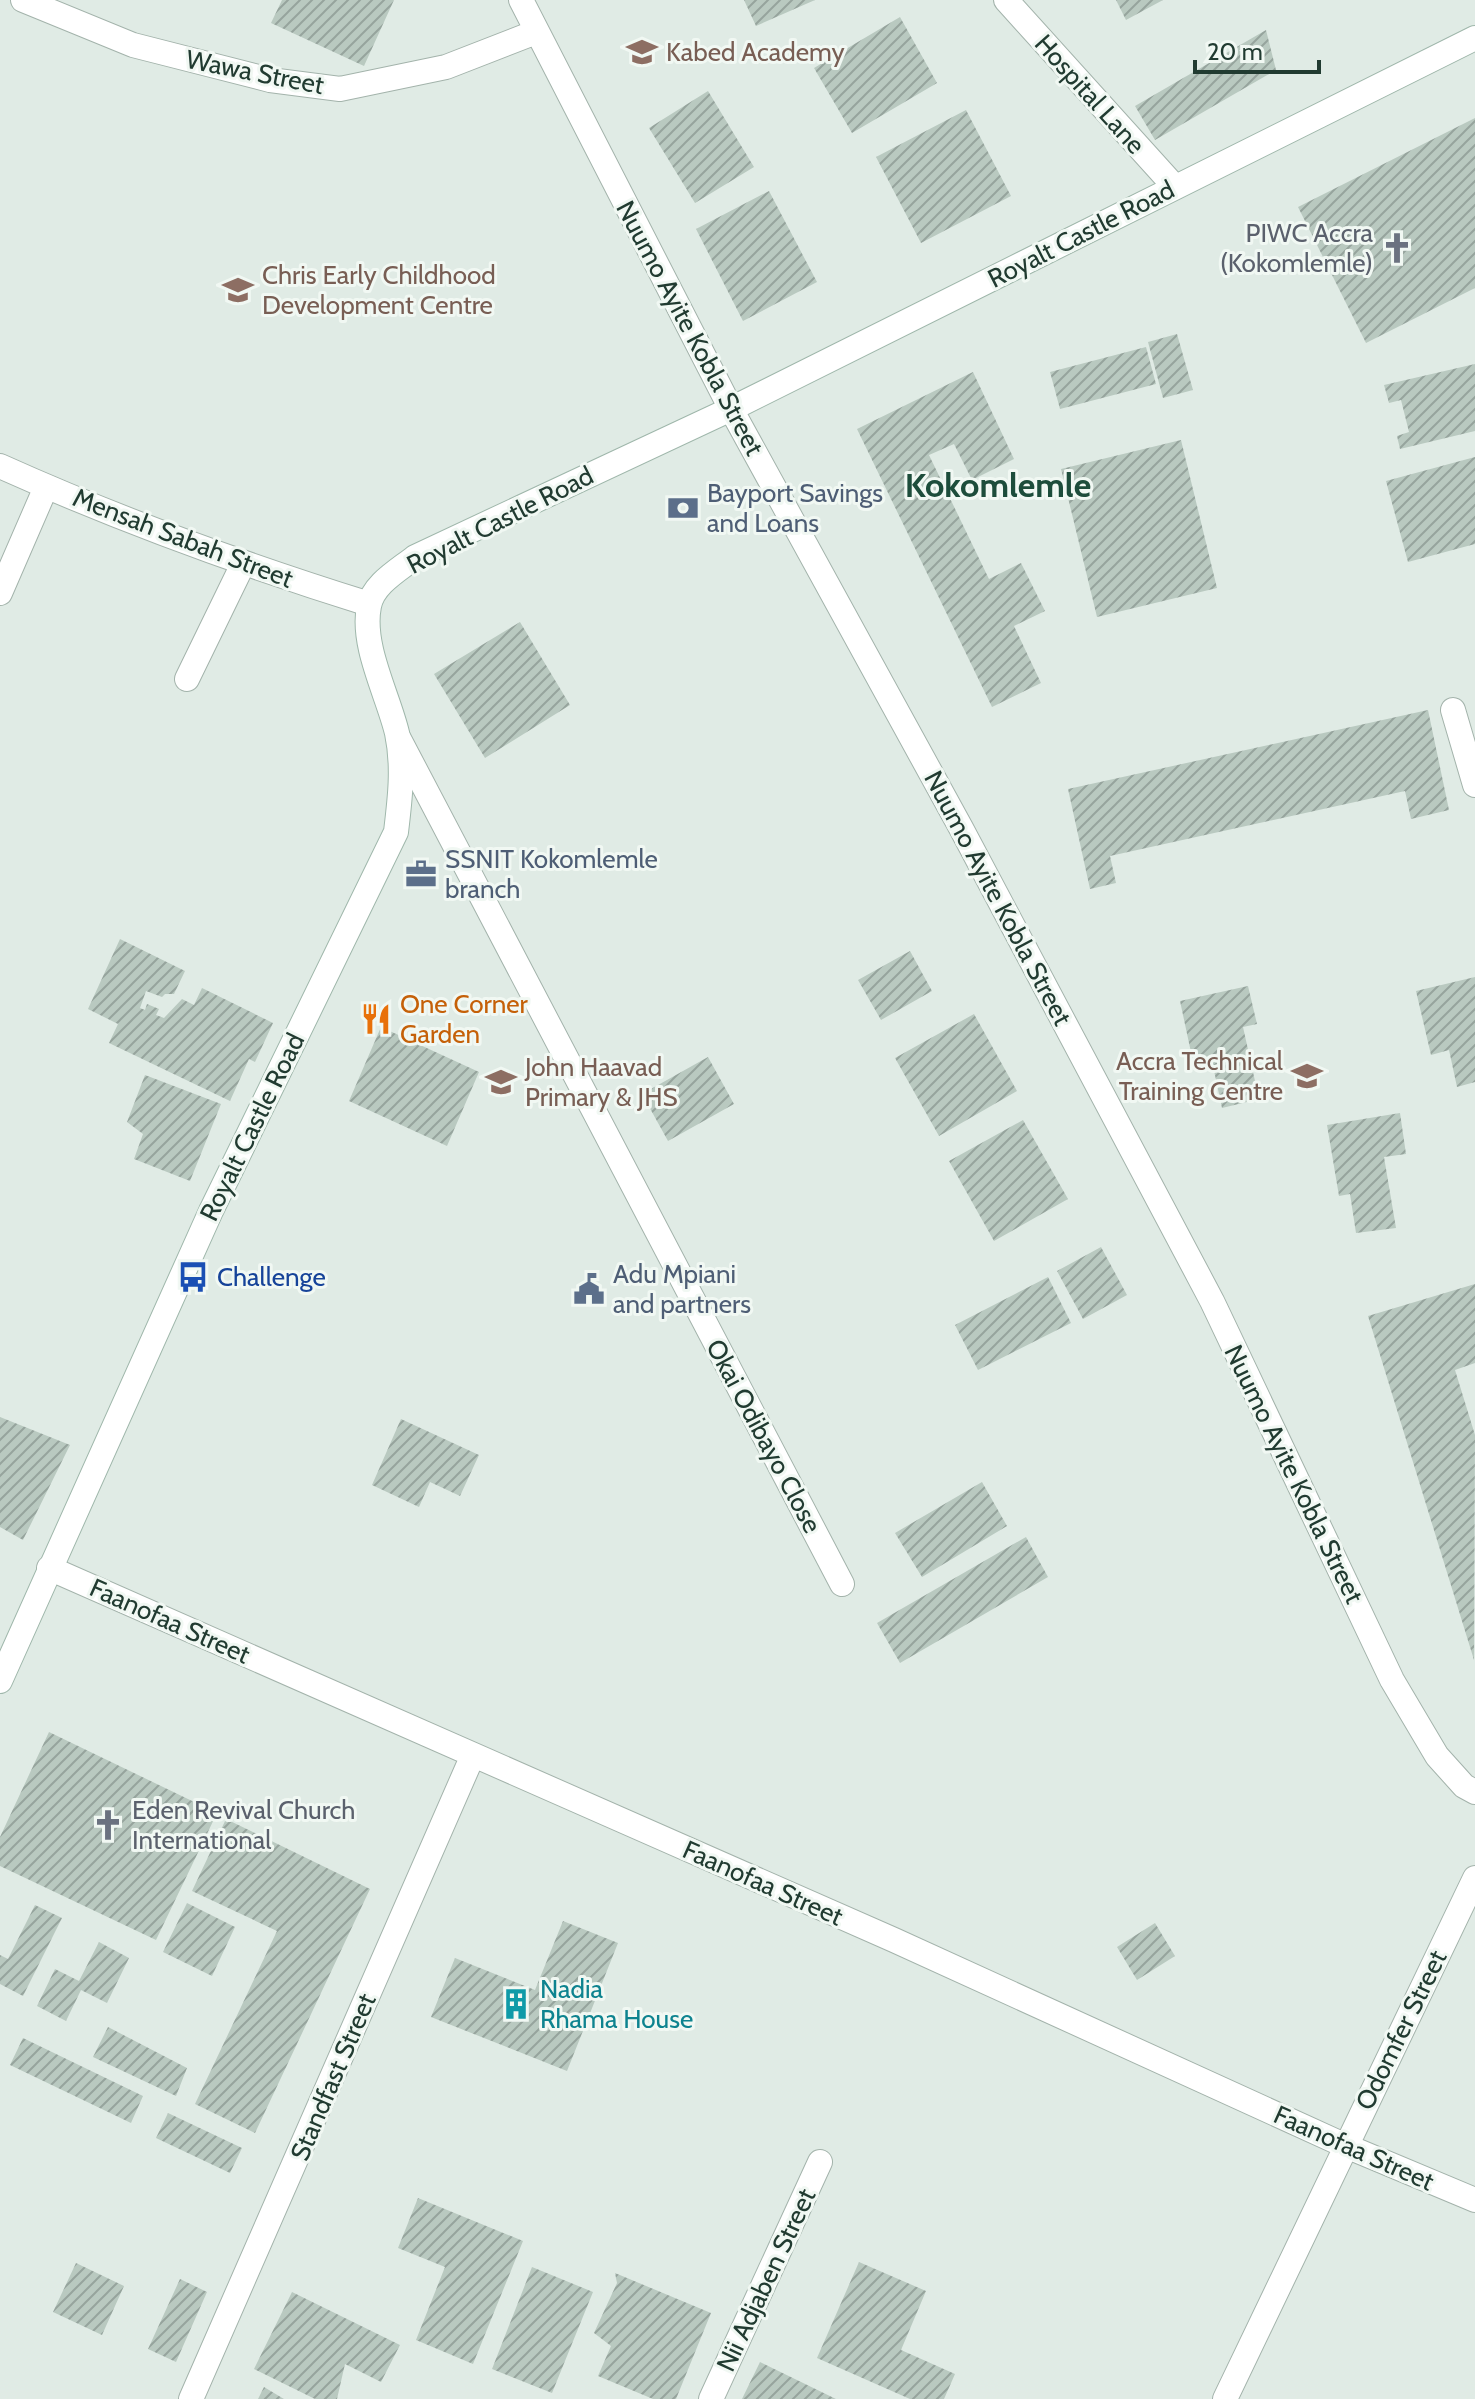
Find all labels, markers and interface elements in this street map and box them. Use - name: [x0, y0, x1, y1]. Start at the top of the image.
- scale bar: [1195, 24, 1319, 74]
- street label: Hospital Lane: [1028, 28, 1152, 160]
- school or university icon: Kabed Academy: [625, 35, 659, 69]
- place label: Kabed Academy: [666, 36, 845, 68]
- text: 20 m: [1207, 37, 1263, 66]
- street label: Wawa Street: [183, 43, 327, 101]
- street label: Royalt Castle Road: [982, 173, 1180, 295]
- street label: Nuumo Ayite Kobla Street: [609, 195, 771, 461]
- place label: PIWC Accra (Kokomlemle): [1220, 217, 1374, 279]
- church icon: PIWC Accra (Kokomlemle): [1380, 231, 1414, 265]
- place label: Chris Early Childhood Development Centre: [262, 259, 496, 321]
- school or university icon: Chris Early Childhood Development Centre: [221, 273, 255, 307]
- street label: Royalt Castle Road: [401, 459, 599, 581]
- district label: Kokomlemle: [905, 464, 1091, 506]
- place label: Bayport Savings and Loans: [707, 477, 883, 539]
- street label: Mensah Sabah Street: [68, 481, 298, 595]
- bank icon: Bayport Savings and Loans: [666, 491, 700, 525]
- street label: Nuumo Ayite Kobla Street: [917, 765, 1079, 1031]
- place label: SSNIT Kokomlemle branch: [445, 843, 658, 905]
- office icon: SSNIT Kokomlemle branch: [404, 857, 438, 891]
- place label: One Corner Garden: [400, 988, 529, 1050]
- restaurant icon: One Corner Garden: [359, 1002, 393, 1036]
- street label: Royalt Castle Road: [193, 1028, 311, 1226]
- place label: Accra Technical Training Centre: [1116, 1045, 1283, 1107]
- place label: John Haavad Primary & JHS: [524, 1051, 678, 1113]
- school or university icon: Accra Technical Training Centre: [1290, 1059, 1324, 1093]
- school or university icon: John Haavad Primary & JHS: [484, 1065, 518, 1099]
- place label: Adu Mpiani and partners: [613, 1258, 751, 1320]
- bus stop icon: Challenge: [176, 1260, 210, 1294]
- place label: Challenge: [217, 1261, 326, 1293]
- public building icon: Adu Mpiani and partners: [572, 1272, 606, 1306]
- street label: Okai Odibayo Close: [699, 1334, 829, 1538]
- street label: Nuumo Ayite Kobla Street: [1217, 1340, 1371, 1609]
- street label: Faanofaa Street: [85, 1571, 255, 1671]
- place label: Eden Revival Church International: [132, 1794, 355, 1856]
- church icon: Eden Revival Church International: [91, 1808, 125, 1842]
- street label: Faanofaa Street: [678, 1833, 848, 1933]
- street label: Odomfer Street: [1349, 1945, 1454, 2115]
- place label: Nadia Rhama House: [540, 1973, 693, 2035]
- building icon: Nadia Rhama House: [499, 1987, 533, 2021]
- street label: Standfast Street: [283, 1989, 383, 2165]
- street label: Faanofaa Street: [1269, 2098, 1439, 2198]
- street label: Nii Adjaben Street: [710, 2183, 822, 2377]

